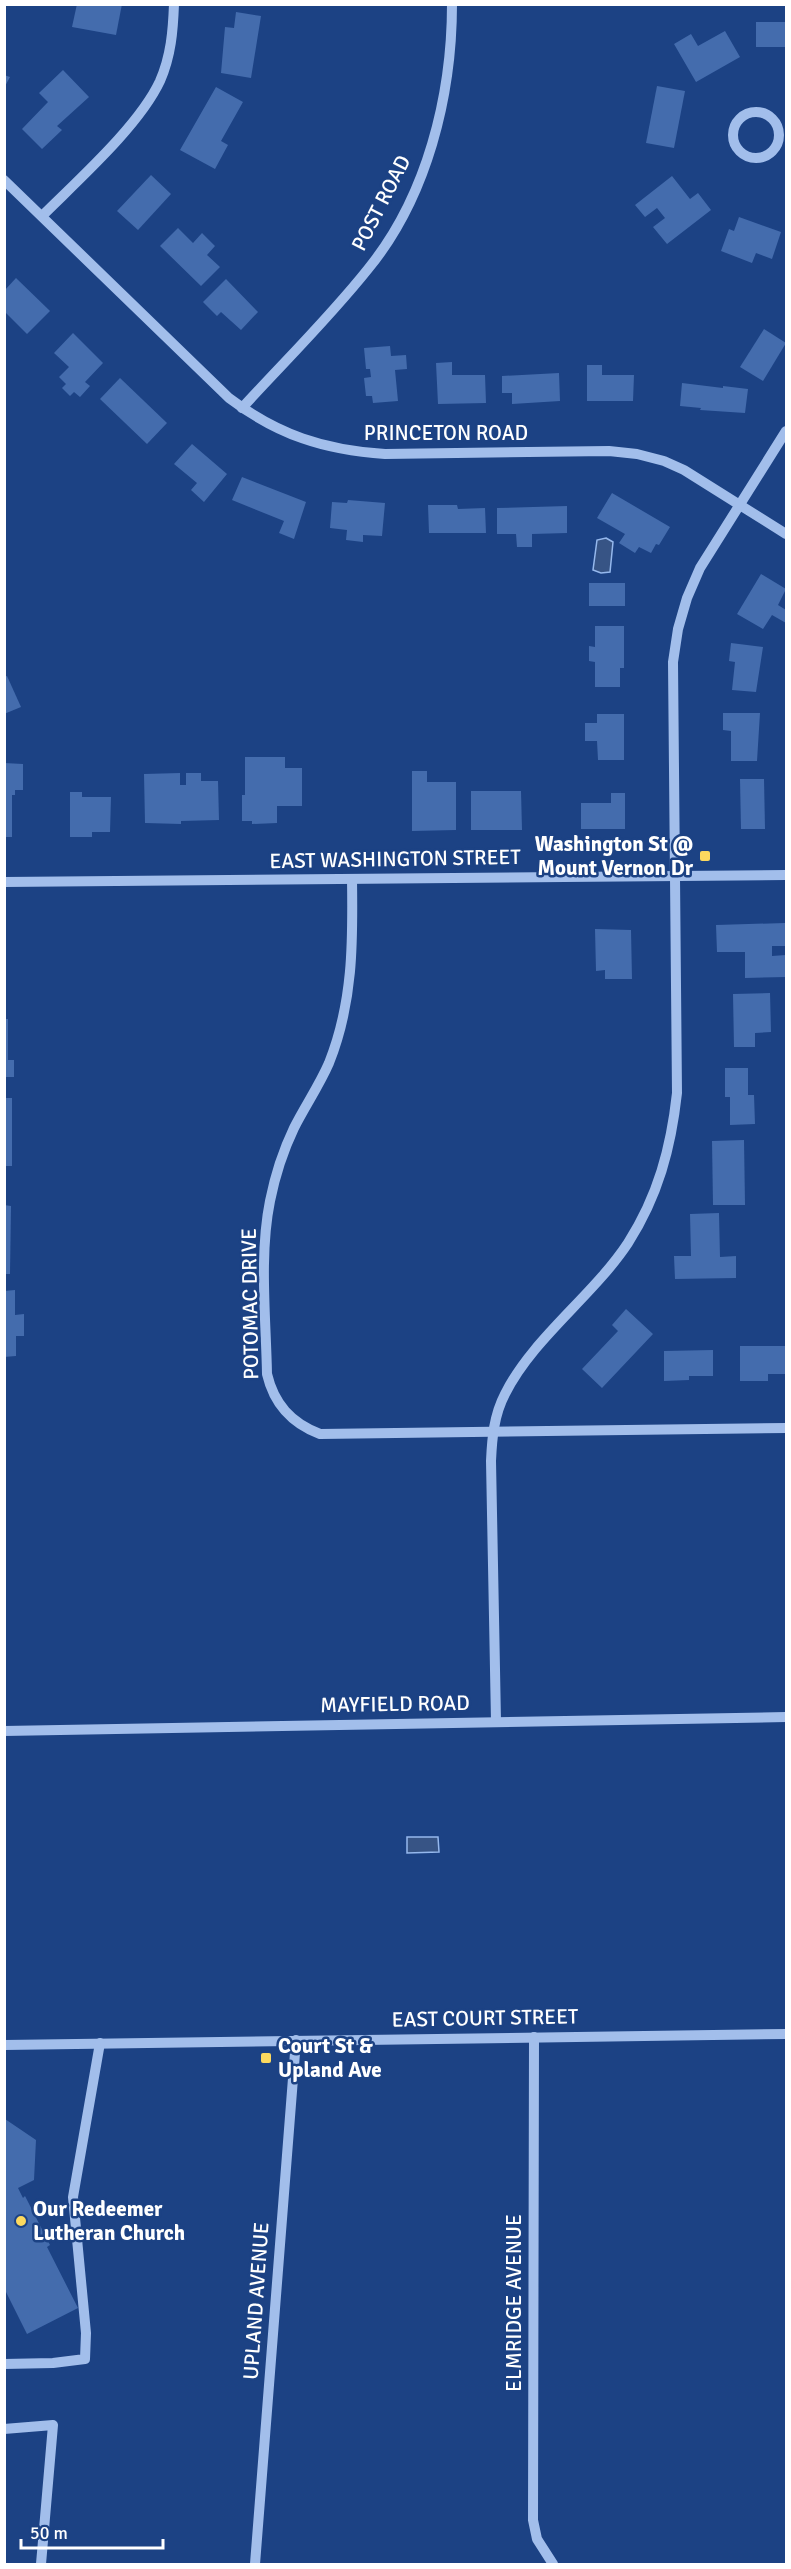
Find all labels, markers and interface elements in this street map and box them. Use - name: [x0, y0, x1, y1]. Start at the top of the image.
- street label: POST ROAD: [346, 151, 416, 255]
- street label: PRINCETON ROAD: [364, 420, 528, 446]
- place label: Washington St @ Mount Vernon Dr: [535, 831, 694, 881]
- street label: EAST WASHINGTON STREET: [269, 844, 522, 874]
- marker: Washington St @ Mount Vernon Dr: [698, 849, 712, 863]
- street label: POTOMAC DRIVE: [236, 1228, 264, 1380]
- street label: MAYFIELD ROAD: [320, 1690, 470, 1718]
- street label: EAST COURT STREET: [391, 2003, 579, 2033]
- place label: Court St & Upland Ave: [278, 2033, 382, 2083]
- marker: Court St & Upland Ave: [259, 2051, 273, 2065]
- place label: Our Redeemer Lutheran Church: [33, 2196, 185, 2246]
- marker: Our Redeemer Lutheran Church: [14, 2214, 28, 2228]
- street label: ELMRIDGE AVENUE: [501, 2214, 527, 2392]
- street label: UPLAND AVENUE: [238, 2221, 274, 2381]
- scale bar: [21, 2512, 164, 2550]
- text: 50 m: [30, 2522, 68, 2544]

